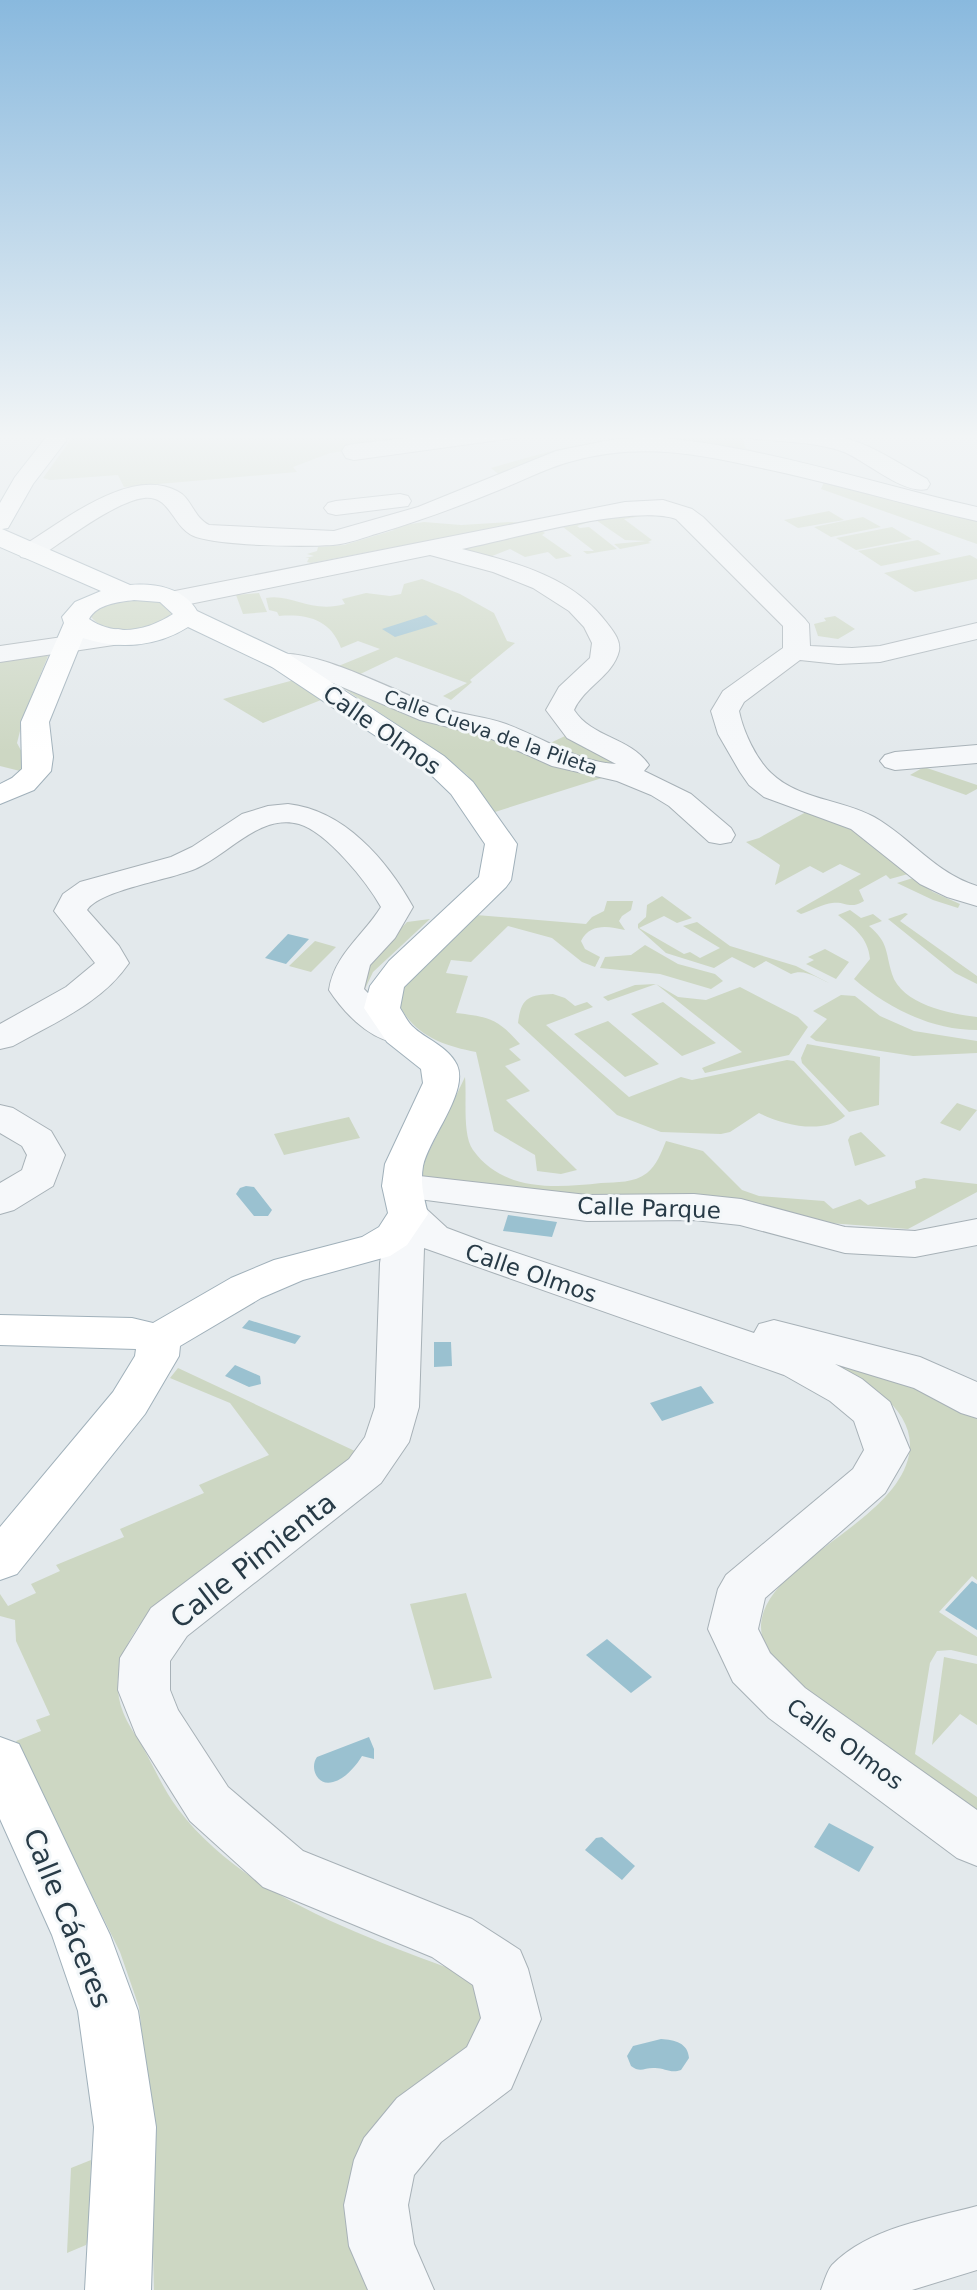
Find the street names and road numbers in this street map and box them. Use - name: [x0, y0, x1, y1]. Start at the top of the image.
- street label: Calle Olmos: [318, 680, 446, 780]
- street label: Calle Cueva de la Pileta: [381, 685, 601, 779]
- street label: Calle Parque: [577, 1193, 721, 1223]
- street label: Calle Olmos: [462, 1238, 600, 1308]
- street label: Calle Pimienta: [164, 1486, 343, 1635]
- street label: Calle Olmos: [782, 1693, 908, 1795]
- street label: Calle Cáceres: [17, 1824, 119, 2013]

